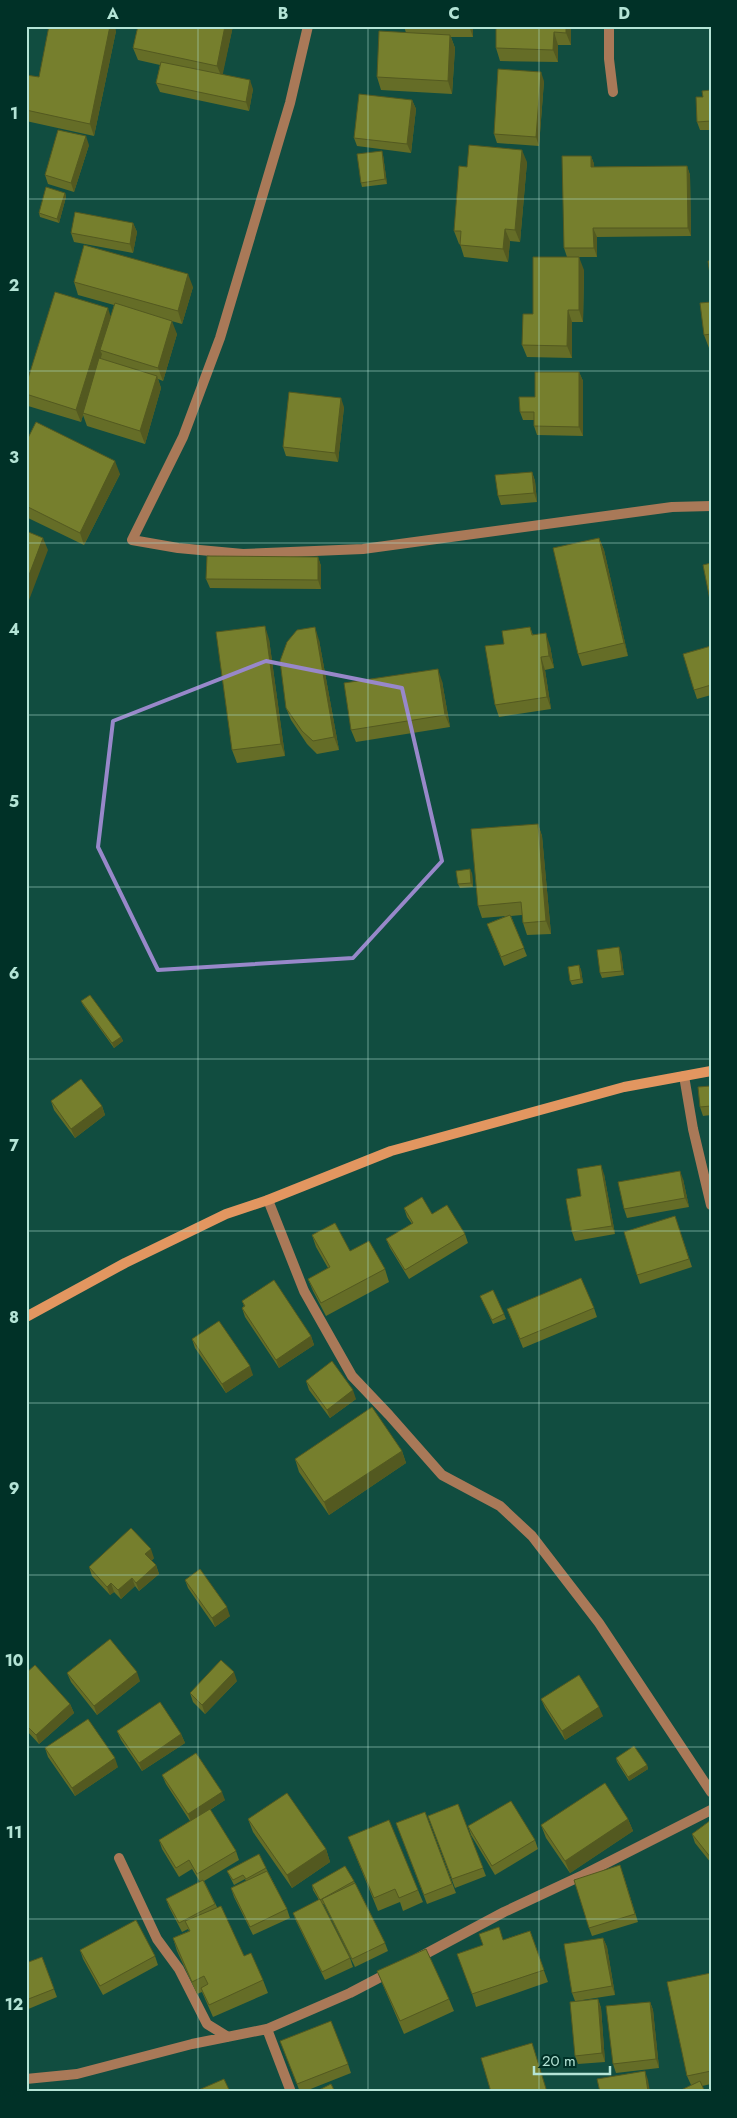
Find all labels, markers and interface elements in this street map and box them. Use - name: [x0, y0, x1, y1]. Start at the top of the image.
- text: A: [106, 2, 119, 25]
- text: B: [278, 2, 288, 25]
- text: C: [448, 2, 460, 25]
- text: D: [618, 2, 630, 25]
- text: 1: [10, 102, 18, 125]
- text: 2: [9, 274, 19, 297]
- text: 3: [9, 446, 19, 469]
- text: 4: [8, 618, 20, 641]
- text: 5: [9, 790, 19, 813]
- text: 6: [9, 962, 19, 985]
- text: 7: [9, 1134, 19, 1157]
- text: 8: [9, 1306, 19, 1329]
- text: 9: [9, 1477, 19, 1500]
- text: 10: [5, 1649, 23, 1672]
- text: 11: [6, 1821, 22, 1844]
- text: 12: [5, 1993, 23, 2016]
- scale bar: [534, 2043, 611, 2075]
- text: 20 m: [542, 2050, 576, 2072]

